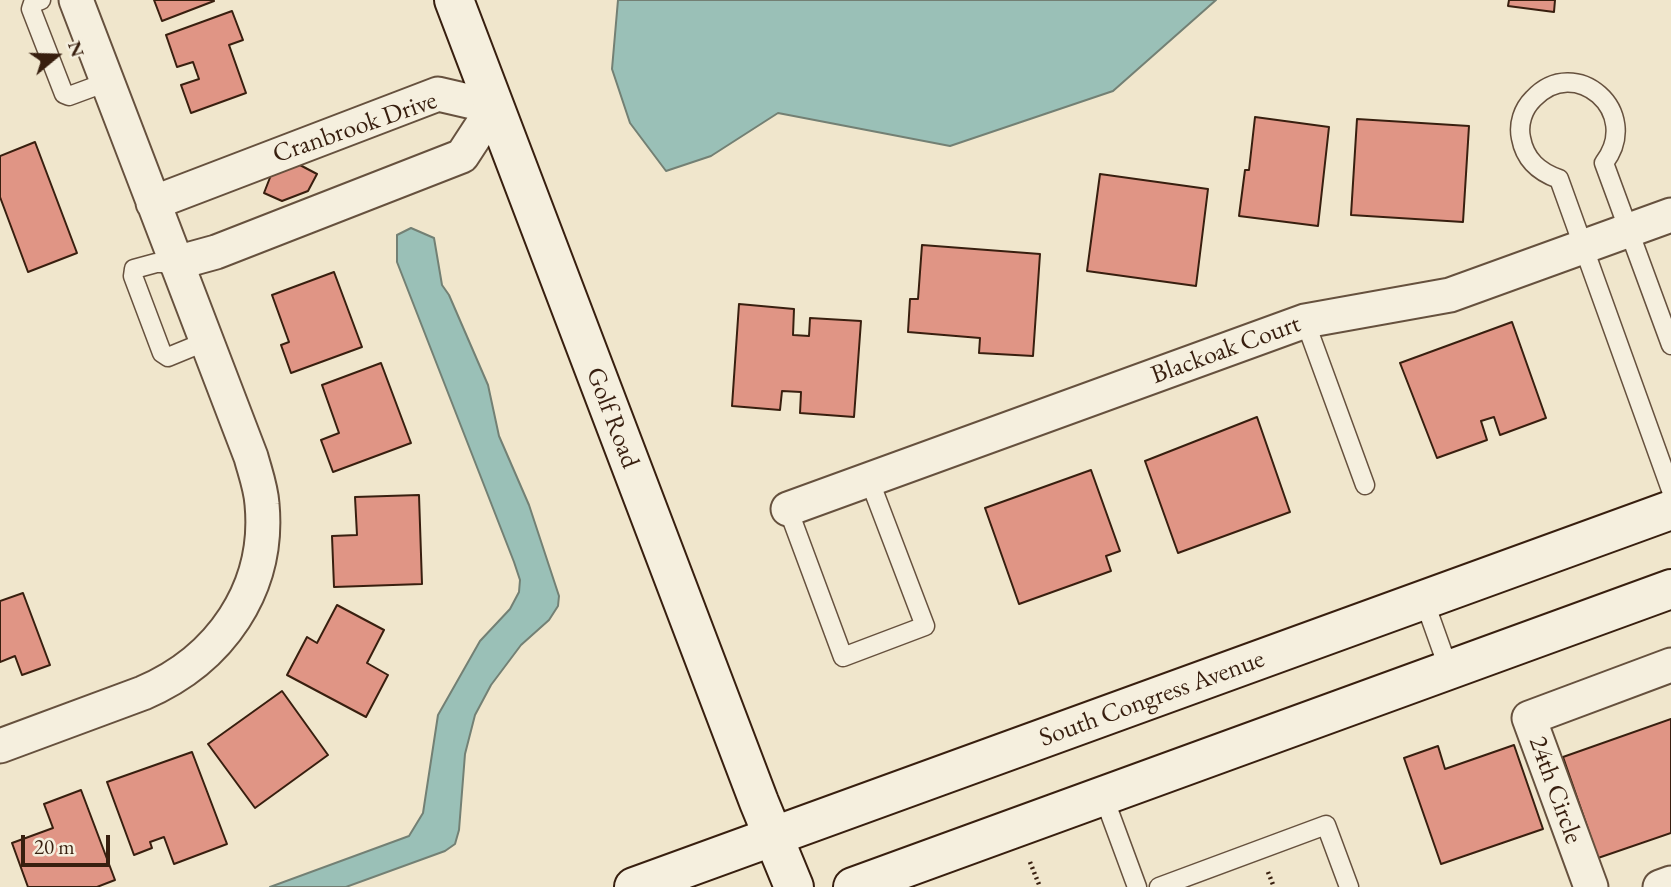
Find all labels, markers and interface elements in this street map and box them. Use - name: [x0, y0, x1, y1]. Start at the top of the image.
- north arrow: [21, 21, 91, 91]
- text: N: [62, 38, 91, 60]
- street label: Cranbrook Drive: [269, 85, 441, 171]
- street label: Blackoak Court: [1147, 309, 1305, 391]
- street label: Golf Road: [579, 363, 645, 473]
- street label: South Congress Avenue: [1035, 644, 1269, 754]
- street label: 24th Circle: [1521, 732, 1589, 848]
- scale bar: [24, 820, 114, 864]
- text: 20 m: [34, 833, 75, 860]

